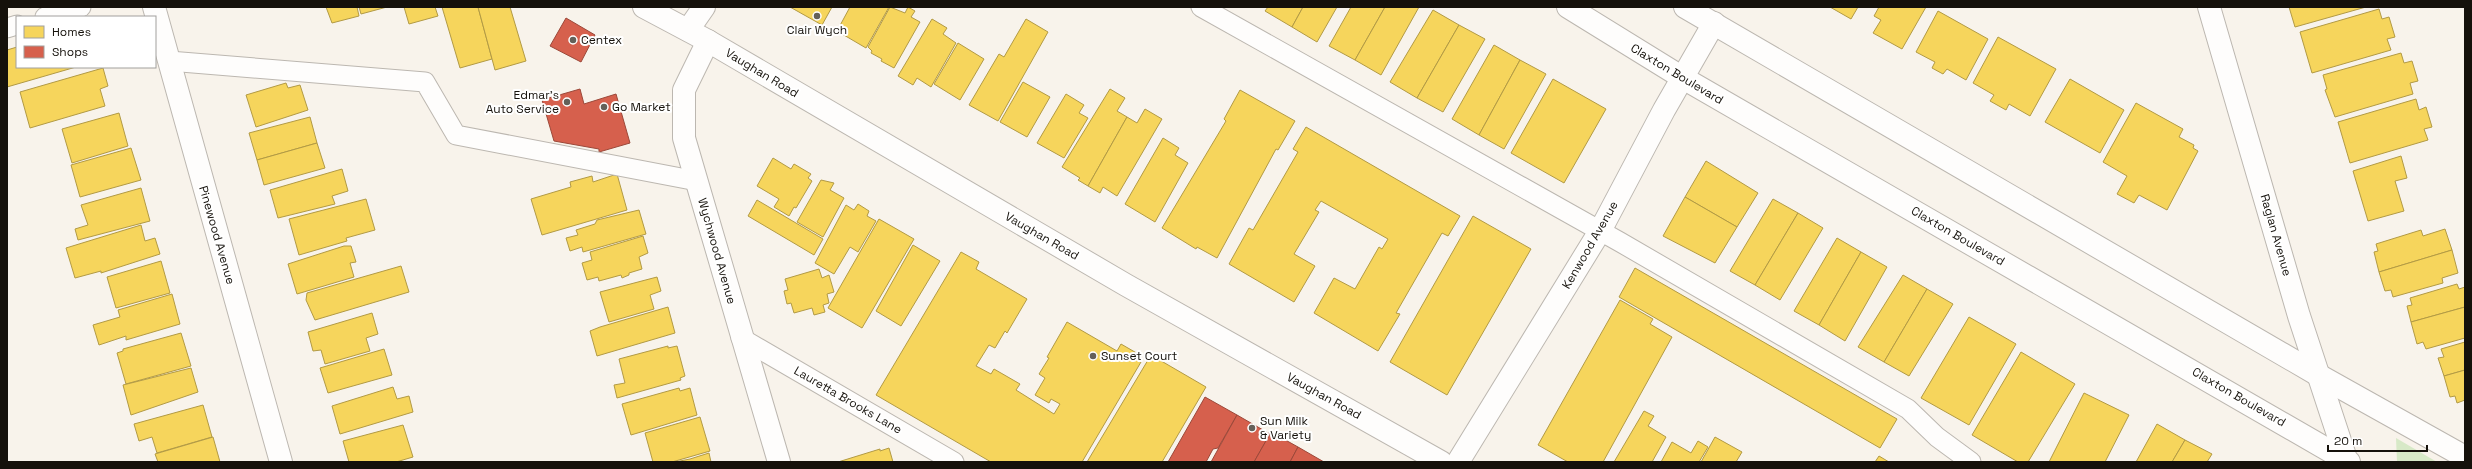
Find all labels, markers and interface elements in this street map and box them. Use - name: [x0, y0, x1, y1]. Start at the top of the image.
- marker: Clair Wych: [812, 11, 822, 21]
- legend: [16, 16, 156, 68]
- place label: Clair Wych: [787, 22, 847, 38]
- text: Homes: [52, 24, 91, 40]
- place label: Centex: [581, 32, 622, 48]
- marker: Centex: [568, 35, 578, 45]
- street label: Claxton Boulevard: [1628, 40, 1726, 108]
- text: Shops: [52, 44, 88, 60]
- street label: Vaughan Road: [722, 45, 802, 101]
- place label: Edmar's Auto Service: [486, 87, 559, 117]
- marker: Edmar's Auto Service: [562, 97, 572, 107]
- place label: Go Market: [612, 99, 671, 115]
- marker: Go Market: [599, 102, 609, 112]
- street label: Pinewood Avenue: [195, 184, 239, 286]
- street label: Raglan Avenue: [2257, 192, 2295, 278]
- street label: Wychwood Avenue: [694, 196, 740, 306]
- street label: Kenwood Avenue: [1558, 198, 1622, 292]
- street label: Claxton Boulevard: [1908, 203, 2008, 269]
- street label: Vaughan Road: [1002, 208, 1082, 264]
- place label: Sunset Court: [1101, 348, 1177, 364]
- marker: Sunset Court: [1088, 351, 1098, 361]
- street label: Lauretta Brooks Lane: [791, 363, 905, 437]
- street label: Claxton Boulevard: [2189, 364, 2289, 430]
- street label: Vaughan Road: [1284, 369, 1364, 423]
- place label: Sun Milk & Variety: [1260, 413, 1311, 443]
- marker: Sun Milk & Variety: [1247, 423, 1257, 433]
- scale bar: [2328, 427, 2427, 453]
- text: 20 m: [2334, 433, 2362, 449]

